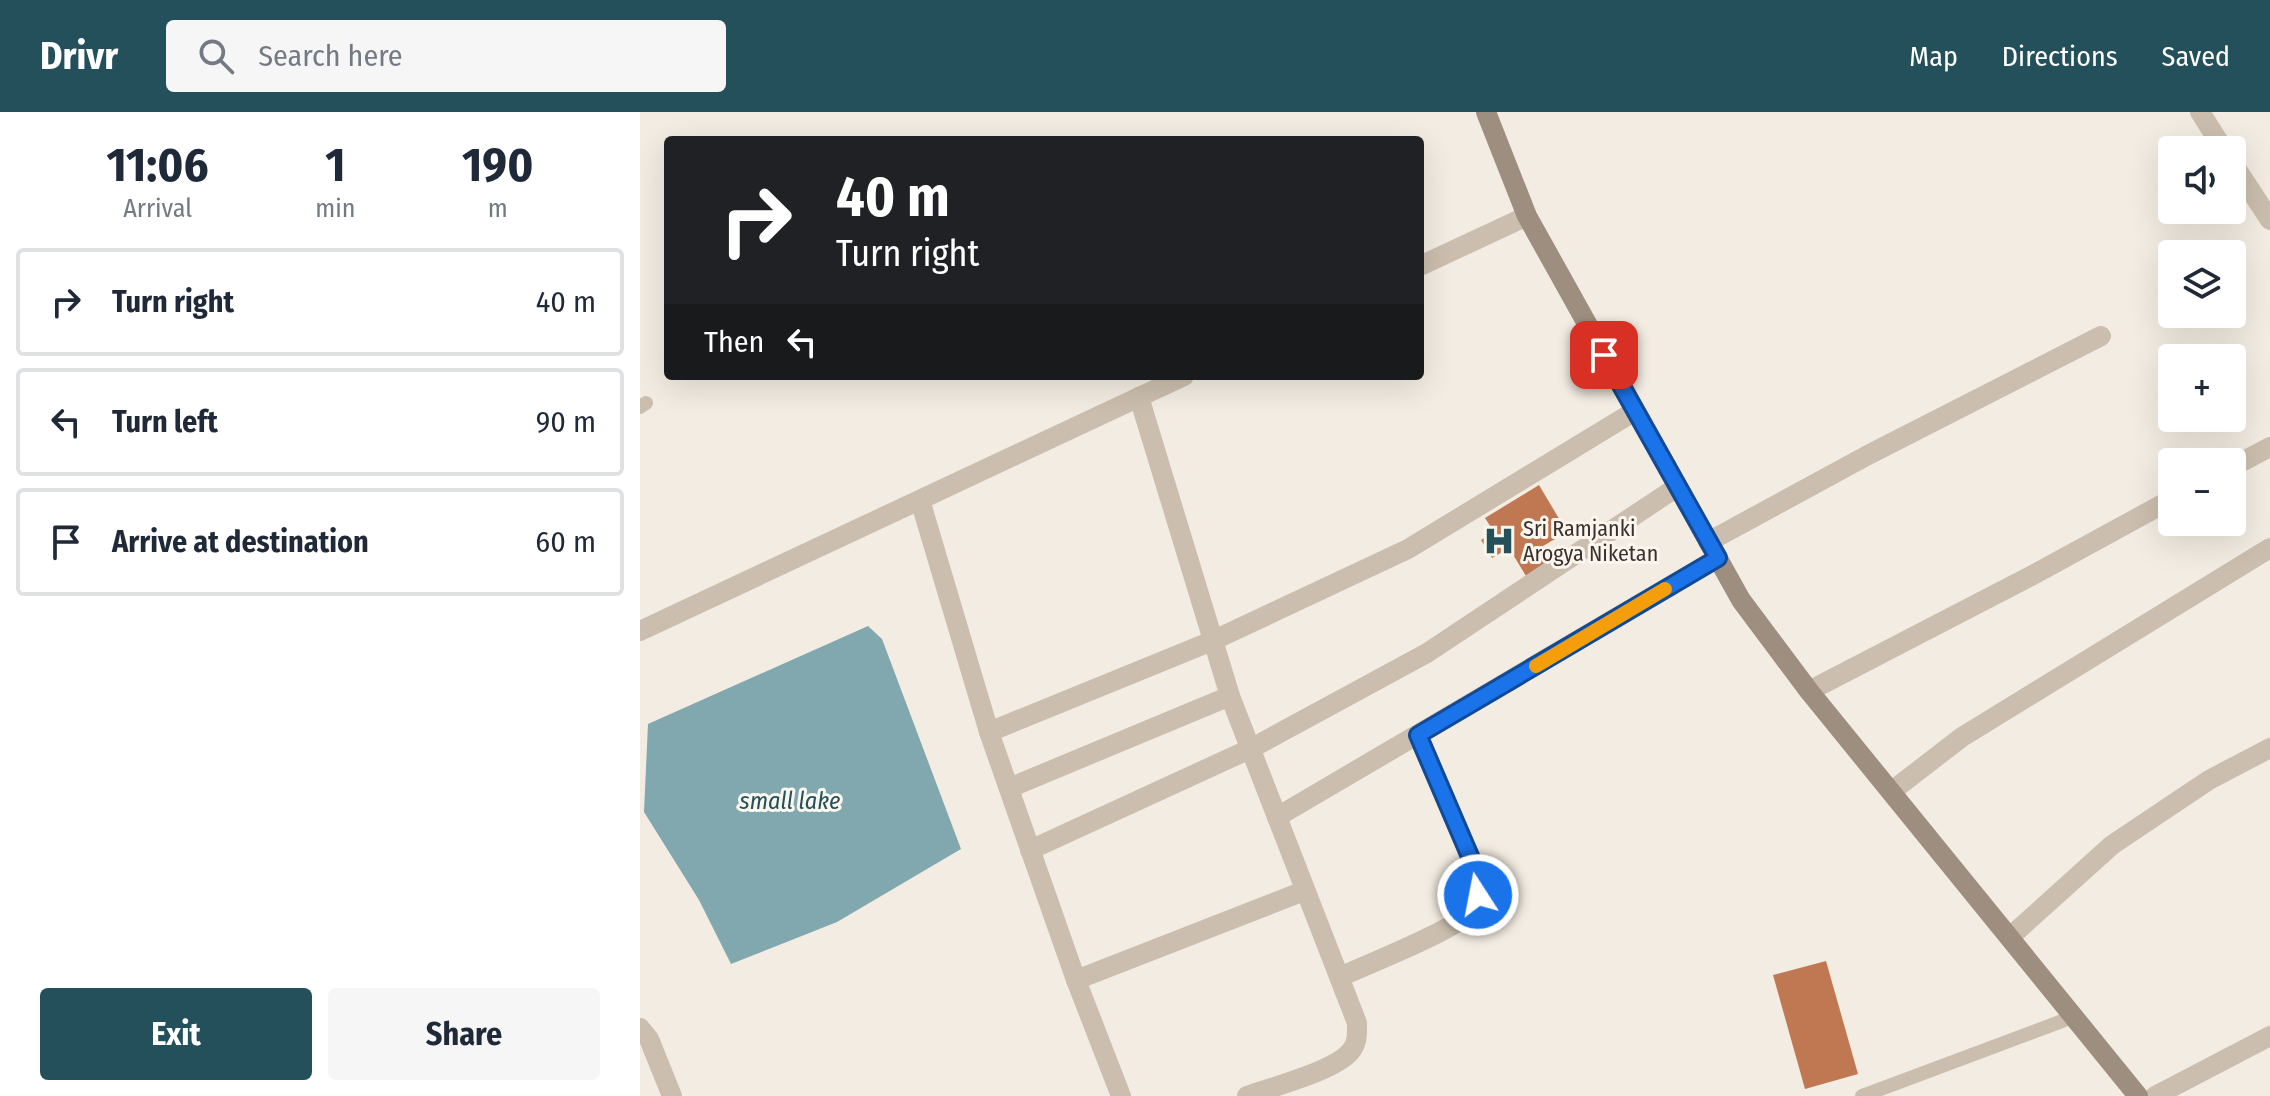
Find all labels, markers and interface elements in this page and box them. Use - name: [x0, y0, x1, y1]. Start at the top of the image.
- search box: [166, 20, 726, 92]
- text: Drivr: [40, 33, 118, 79]
- icon: search: [194, 34, 238, 78]
- text: Search here: [258, 38, 403, 74]
- text: Map: [1909, 40, 1958, 73]
- text: Directions: [2002, 40, 2118, 73]
- text: Saved: [2162, 40, 2230, 73]
- text: 11:06: [107, 136, 209, 194]
- text: 1: [325, 136, 346, 194]
- text: 190: [462, 136, 533, 194]
- map controls: [2158, 136, 2246, 536]
- button: sound: [2158, 136, 2246, 224]
- text: 40 m: [836, 164, 950, 231]
- icon: right: [704, 168, 808, 272]
- text: Arrival: [123, 193, 192, 224]
- text: min: [315, 193, 355, 224]
- text: m: [488, 193, 508, 224]
- text: Turn right: [836, 232, 979, 276]
- button: layers: [2158, 240, 2246, 328]
- icon: right: [44, 280, 88, 324]
- text: Turn right: [112, 284, 234, 320]
- text: 40 m: [536, 284, 596, 320]
- icon: left: [780, 320, 824, 364]
- pin: [1570, 321, 1638, 389]
- text: Then: [704, 324, 764, 360]
- icon: arrive: [1582, 333, 1626, 377]
- button: +: [2158, 344, 2246, 432]
- icon: left: [44, 400, 88, 444]
- text: Turn left: [112, 404, 218, 440]
- text: 90 m: [536, 404, 596, 440]
- button: −: [2158, 448, 2246, 536]
- place label: Sri Ramjanki Arogya Niketan: [1523, 515, 1658, 567]
- icon: arrive: [44, 520, 88, 564]
- text: Arrive at destination: [112, 524, 369, 560]
- text: 60 m: [535, 524, 596, 560]
- hospital icon: Sri Ramjanki Arogya Niketan: [1482, 524, 1516, 558]
- water label: small lake: [739, 787, 840, 815]
- position arrow: [1436, 853, 1520, 937]
- button: Exit: [40, 988, 312, 1080]
- button: Share: [328, 988, 600, 1080]

